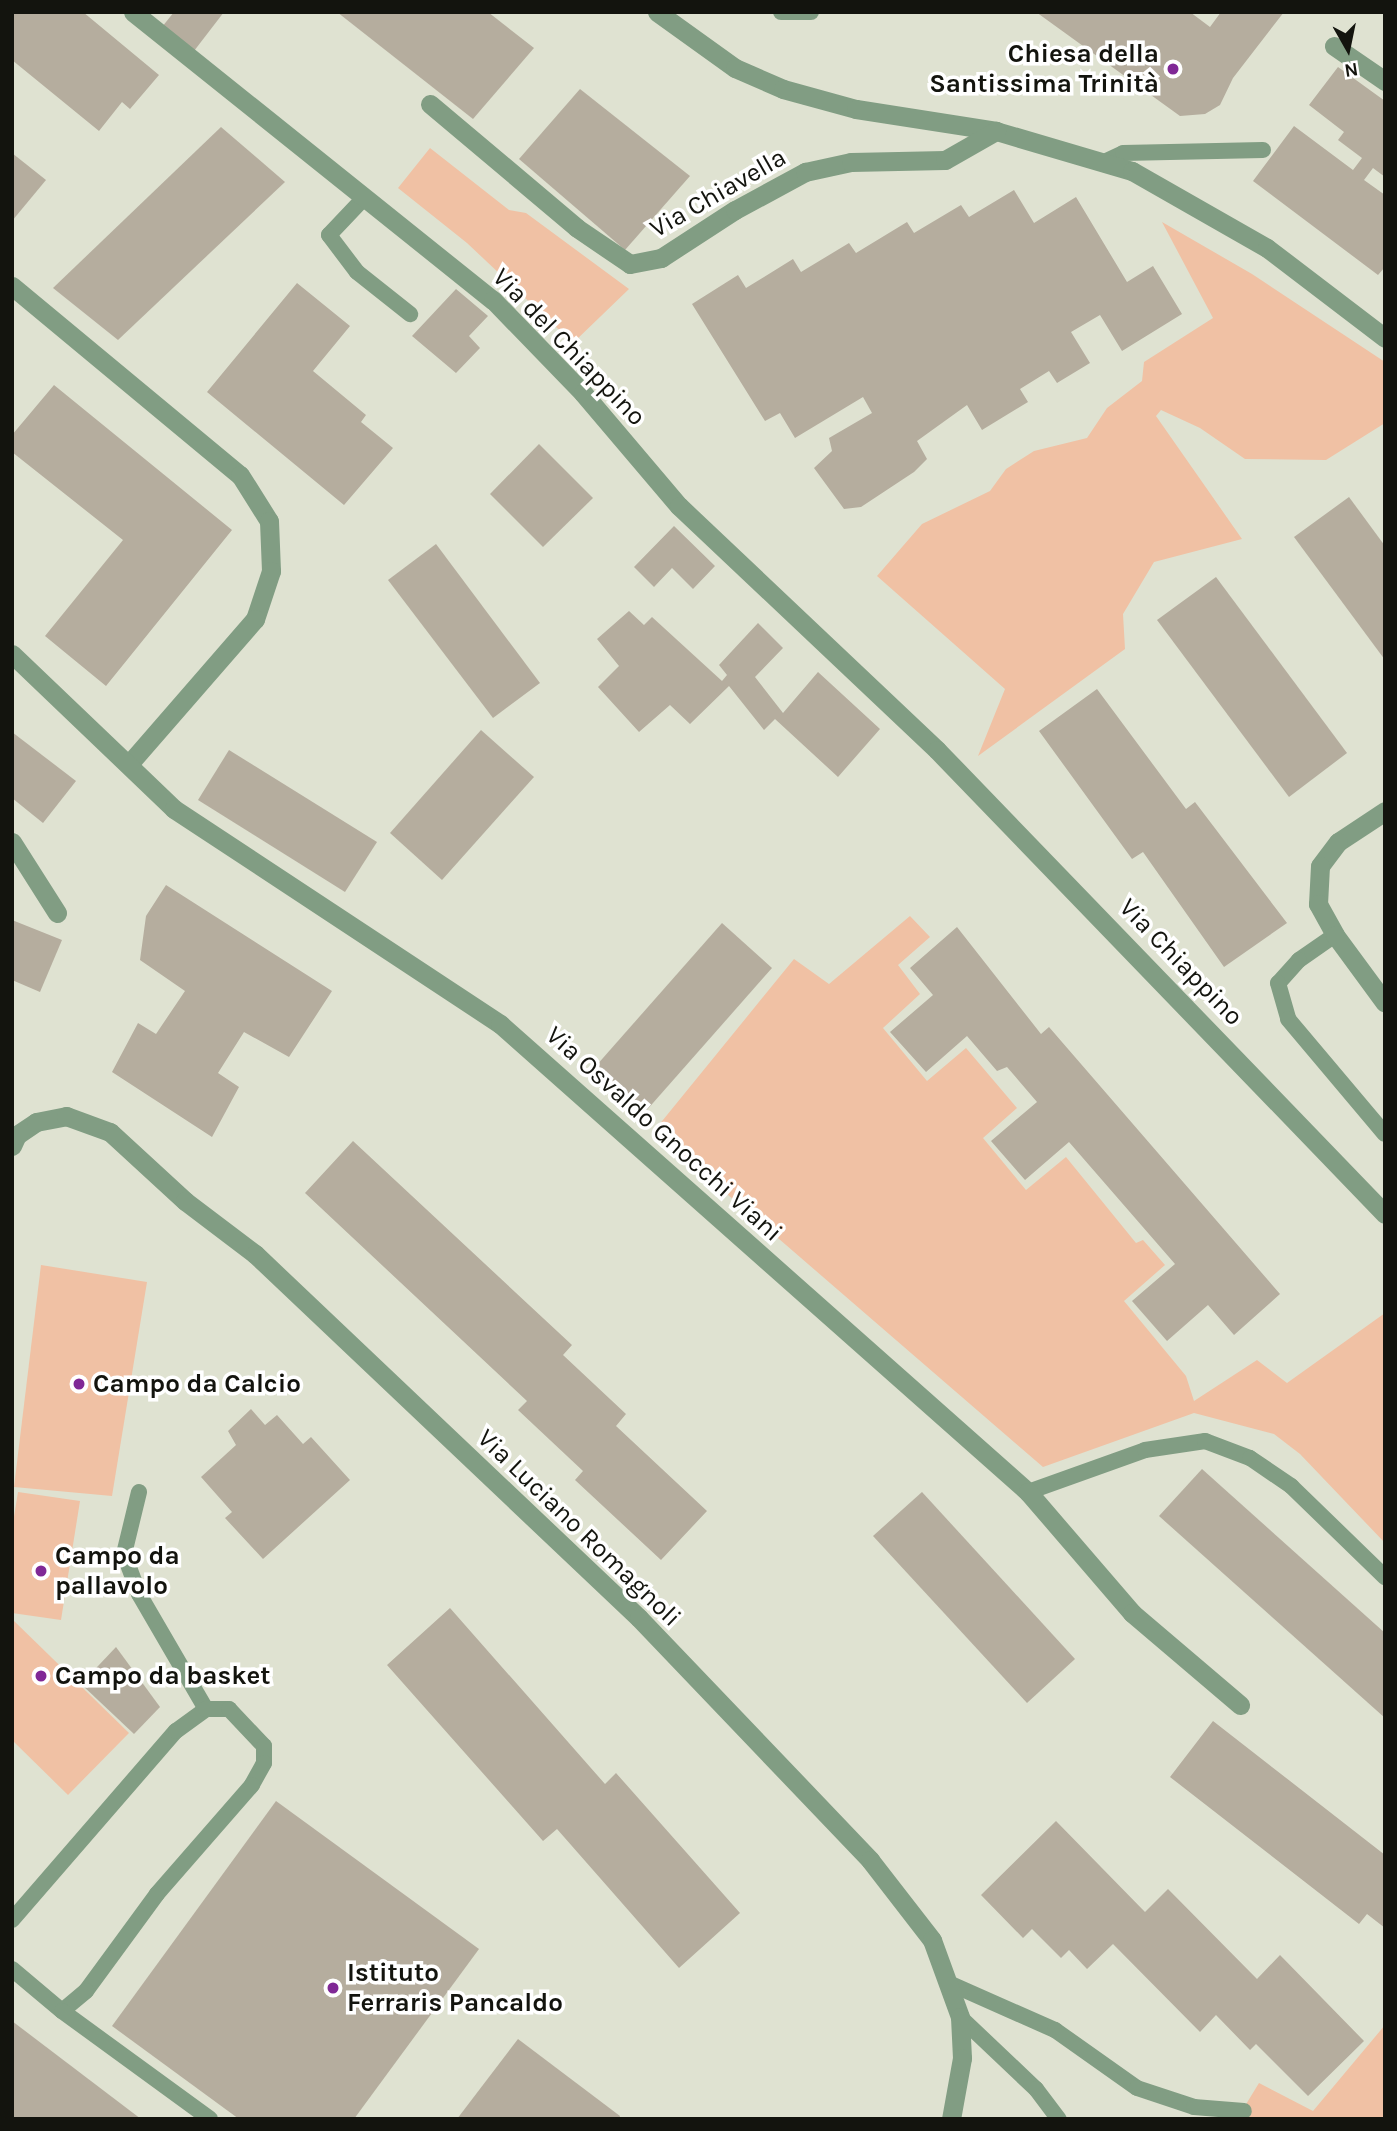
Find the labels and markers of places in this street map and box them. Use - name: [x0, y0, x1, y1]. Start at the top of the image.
- place label: Chiesa della Santissima Trinità: [929, 38, 1159, 100]
- marker: Chiesa della Santissima Trinità: [1165, 61, 1181, 77]
- place label: Campo da Calcio: [93, 1368, 301, 1400]
- marker: Campo da Calcio: [71, 1376, 87, 1392]
- place label: Campo da pallavolo: [55, 1540, 180, 1602]
- marker: Campo da pallavolo: [33, 1563, 49, 1579]
- place label: Campo da basket: [55, 1660, 271, 1692]
- marker: Campo da basket: [33, 1668, 49, 1684]
- place label: Istituto Ferraris Pancaldo: [347, 1957, 563, 2018]
- marker: Istituto Ferraris Pancaldo: [325, 1980, 341, 1996]

